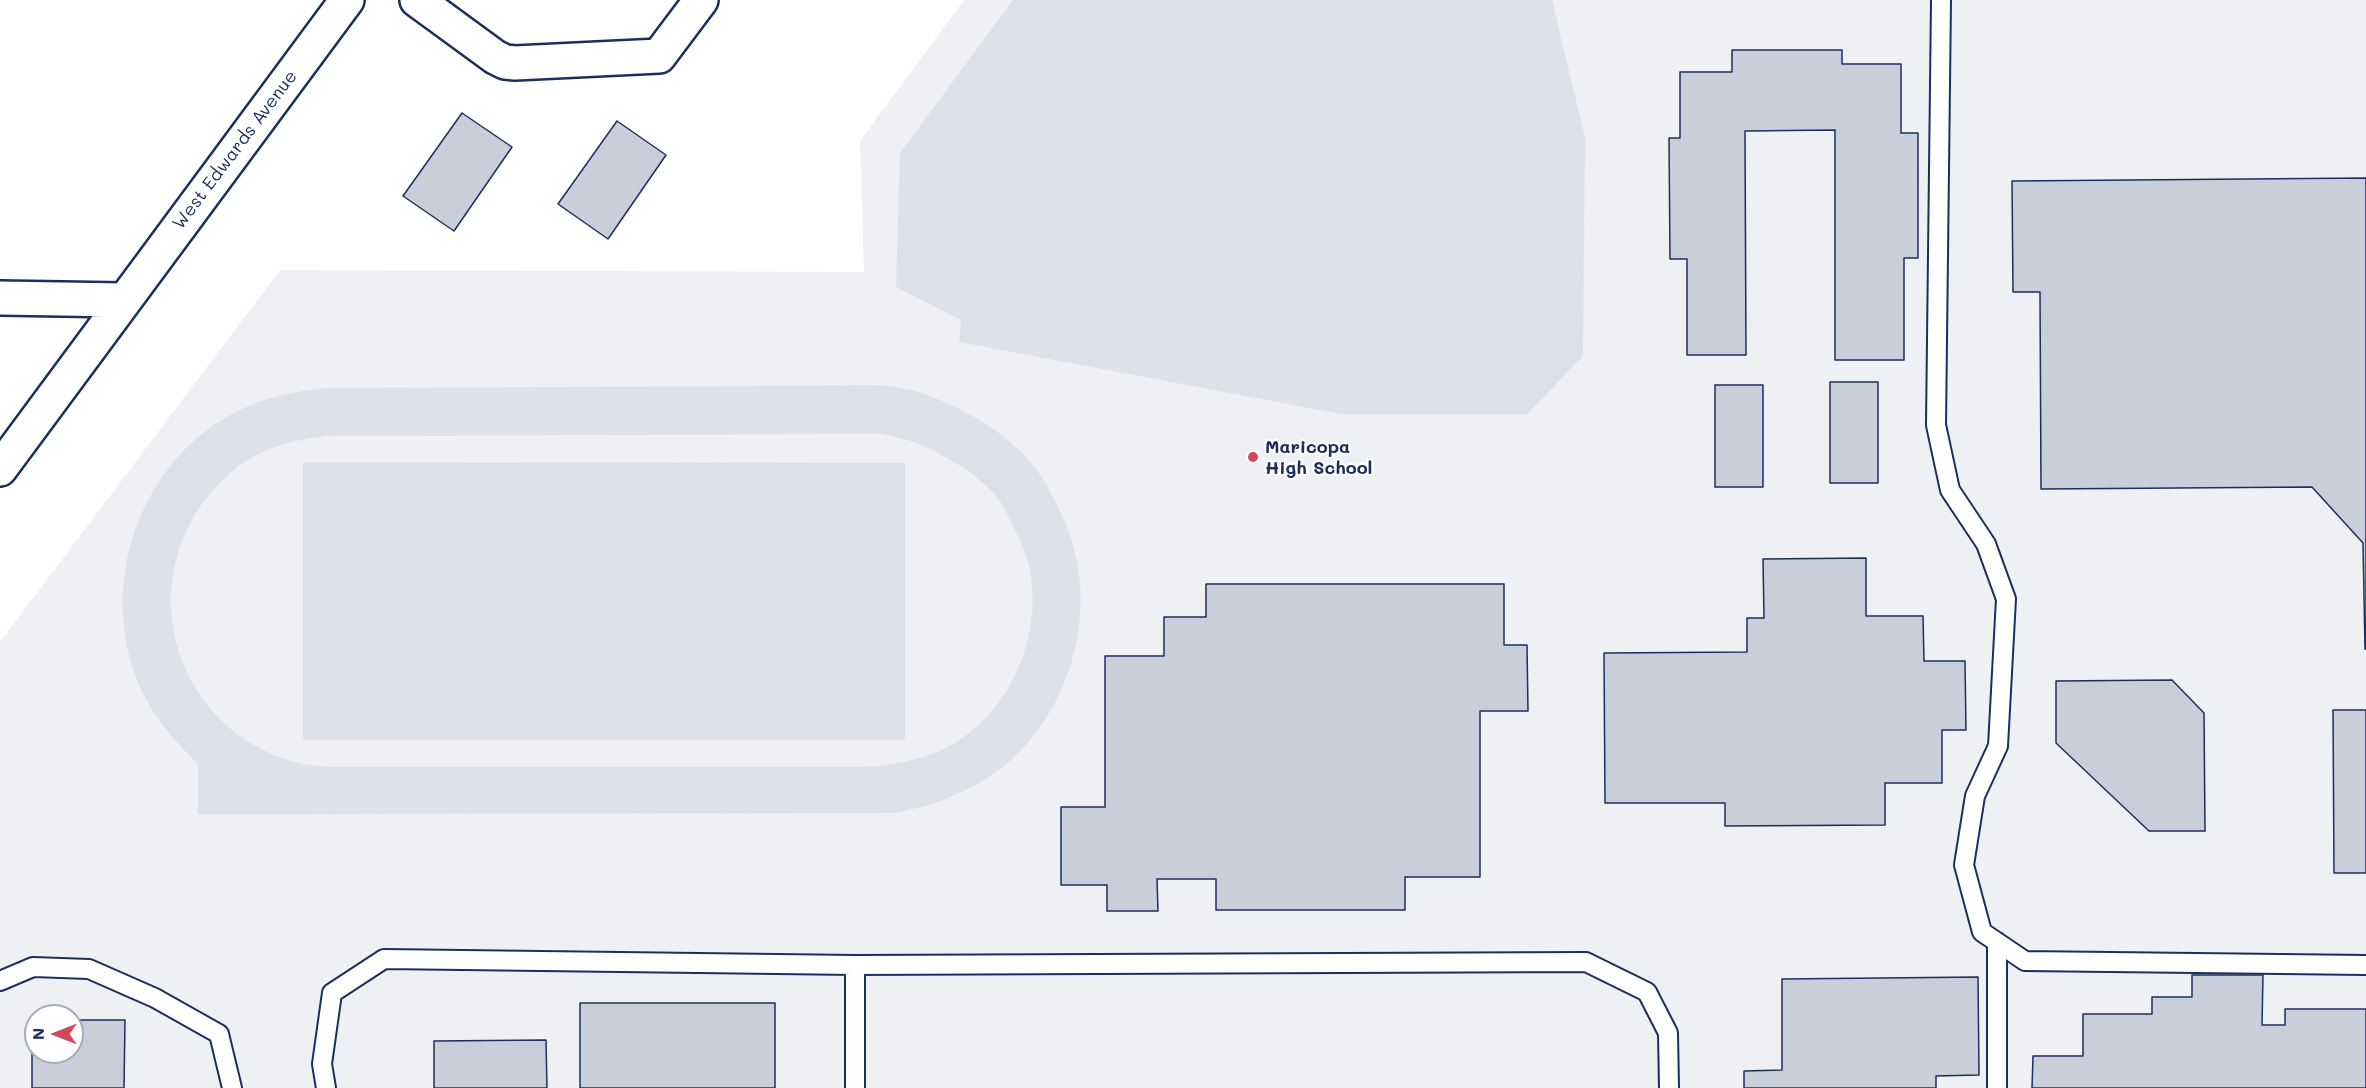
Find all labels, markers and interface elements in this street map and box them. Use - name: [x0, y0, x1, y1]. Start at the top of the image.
- street label: West Edwards Avenue: [168, 66, 302, 234]
- place label: Maricopa High School: [1265, 436, 1372, 478]
- marker: Maricopa High School: [1246, 450, 1260, 464]
- north arrow: [24, 1004, 84, 1064]
- text: N: [27, 1028, 48, 1040]

